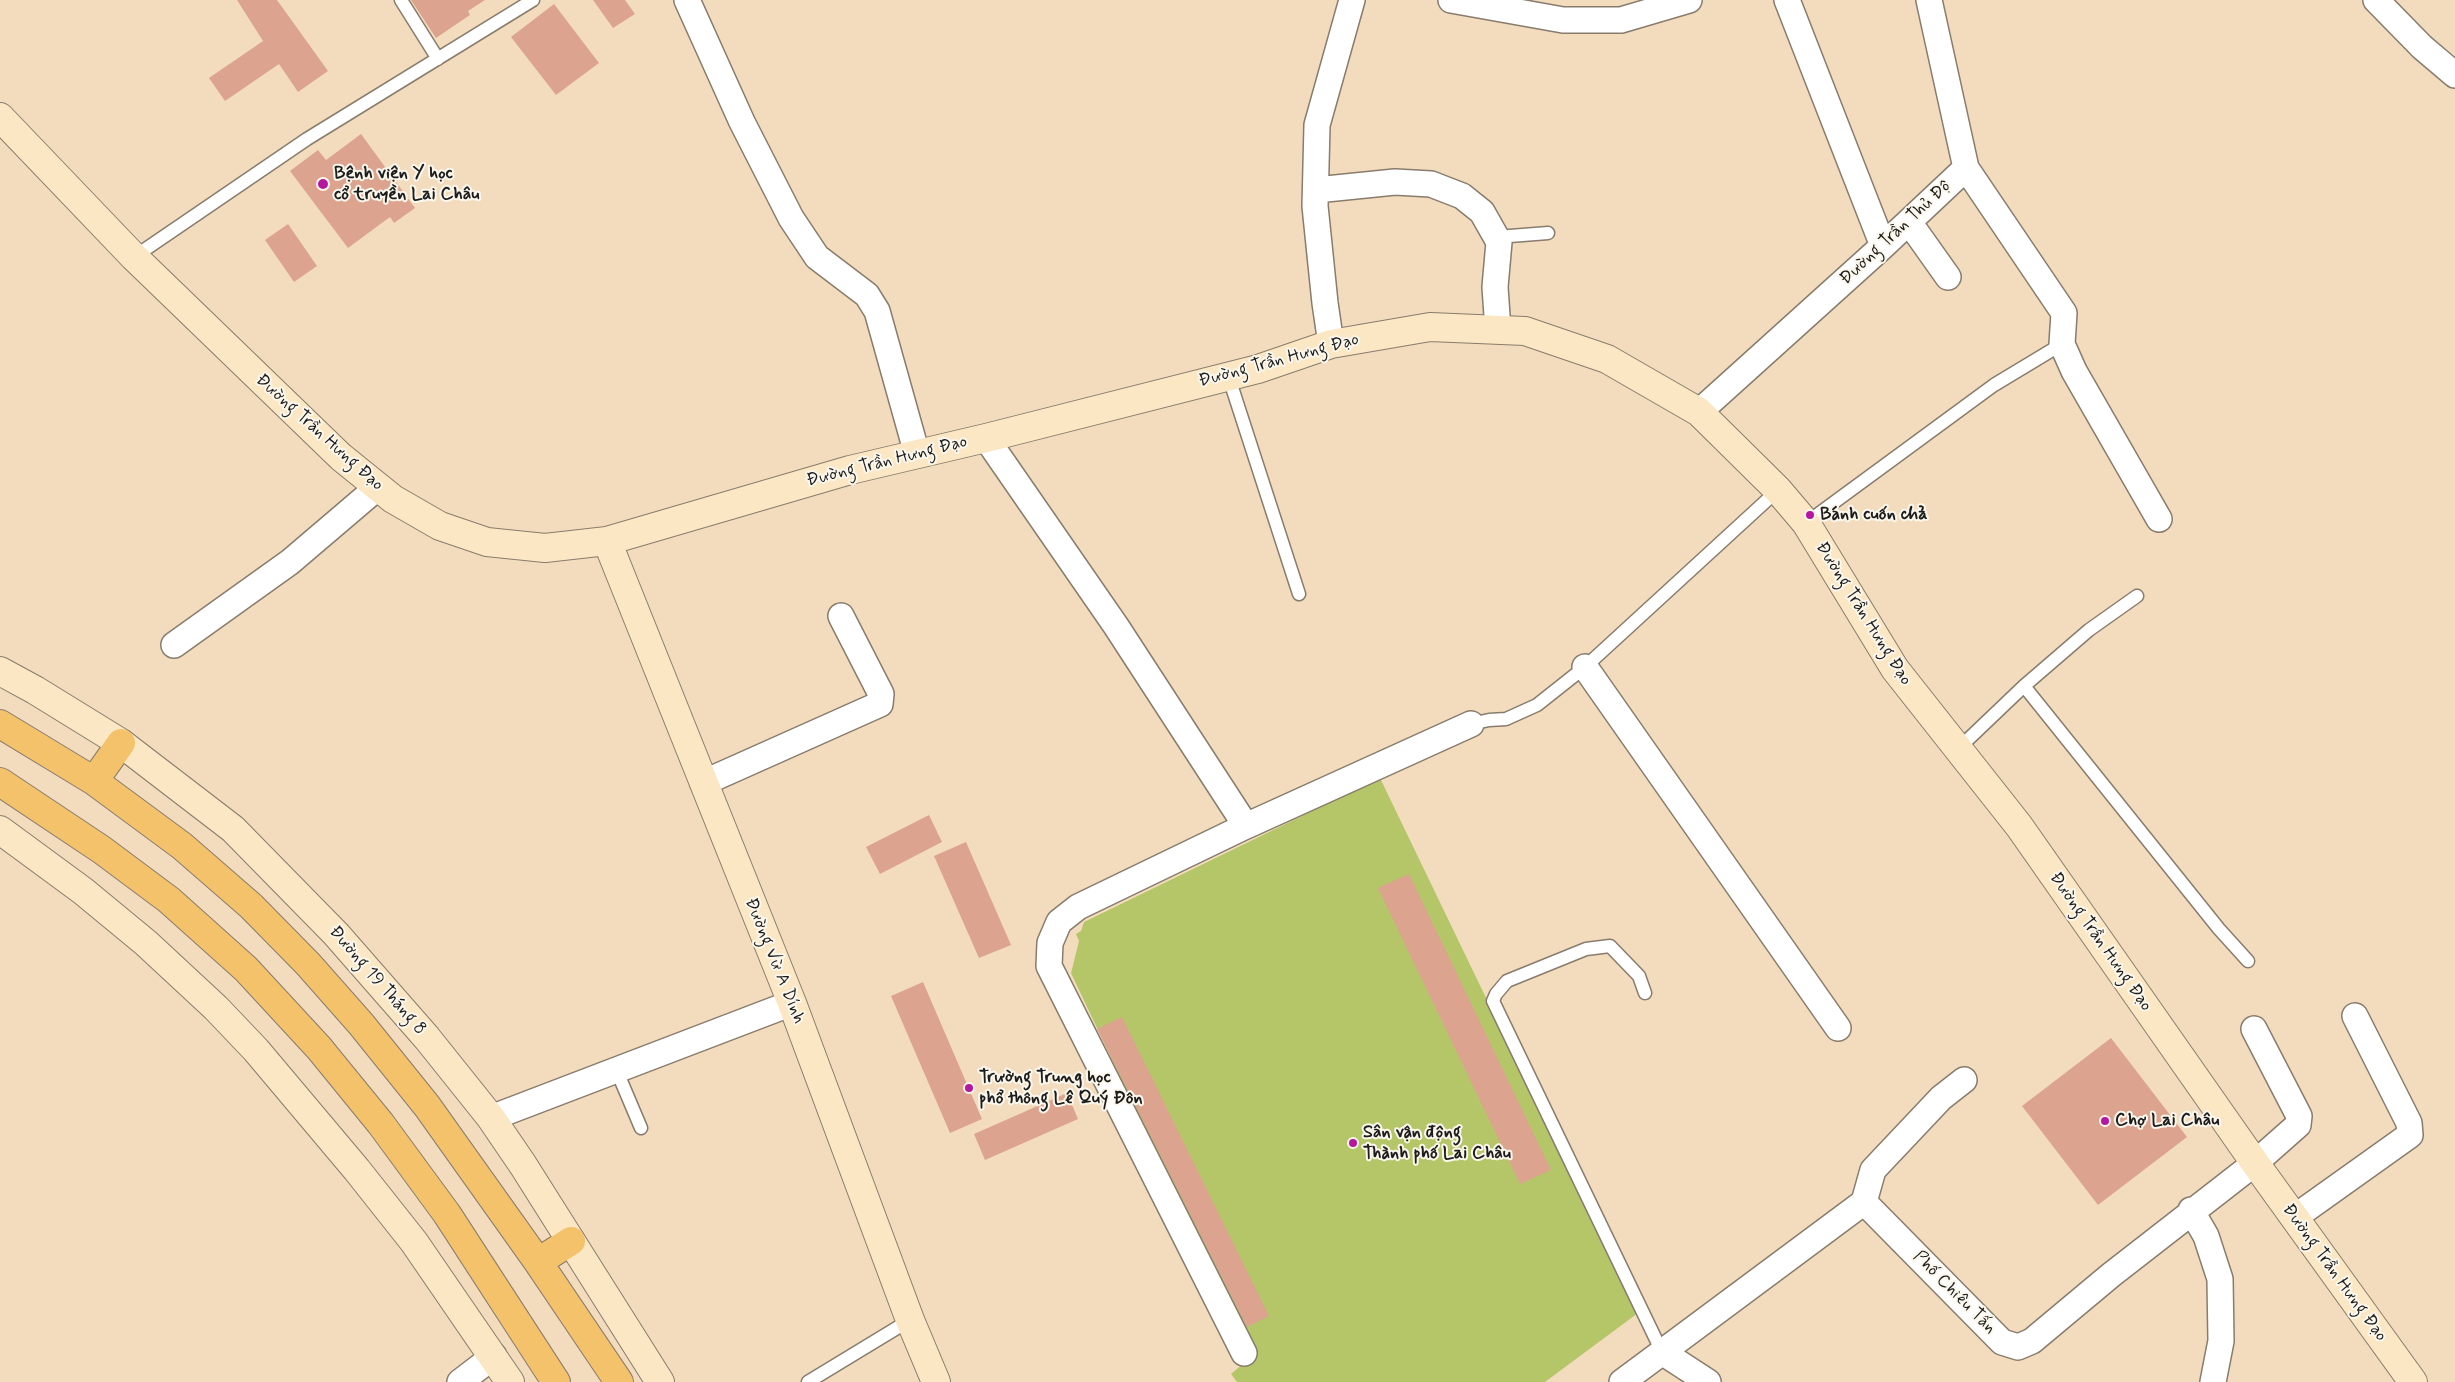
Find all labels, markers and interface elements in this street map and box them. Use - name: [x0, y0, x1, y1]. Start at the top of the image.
- place label: Bệnh viện Y học cổ truyền Lai Châu: [334, 163, 479, 205]
- street label: Đường Trần Thủ Độ: [1836, 176, 1956, 290]
- marker: Bệnh viện Y học cổ truyền Lai Châu: [316, 177, 330, 191]
- street label: Đường Trần Hưng Đạo: [1197, 329, 1361, 393]
- street label: Đường Trần Hưng Đạo: [251, 370, 387, 496]
- street label: Đường Trần Hưng Đạo: [804, 432, 970, 492]
- place label: Bánh cuốn chả: [1820, 504, 1928, 526]
- marker: Bánh cuốn chả: [1804, 509, 1816, 521]
- street label: Đường Trần Hưng Đạo: [1810, 538, 1916, 690]
- street label: Đường Trần Hưng Đạo: [2044, 868, 2156, 1016]
- street label: Đường Vừ A Dính: [739, 895, 809, 1027]
- street label: Đường 19 Tháng 8: [324, 922, 430, 1040]
- place label: Trường Trung học phổ thông Lê Quý Đôn: [979, 1067, 1143, 1110]
- marker: Trường Trung học phổ thông Lê Quý Đôn: [963, 1082, 975, 1094]
- place label: Chợ Lai Châu: [2115, 1110, 2219, 1132]
- marker: Chợ Lai Châu: [2099, 1115, 2111, 1127]
- place label: Sân vận động Thành phố Lai Châu: [1363, 1122, 1511, 1164]
- marker: Sân vận động Thành phố Lai Châu: [1347, 1137, 1359, 1149]
- street label: Đường Trần Hưng Đạo: [2277, 1200, 2391, 1346]
- street label: Phố Chiêu Tấn: [1908, 1247, 2000, 1339]

